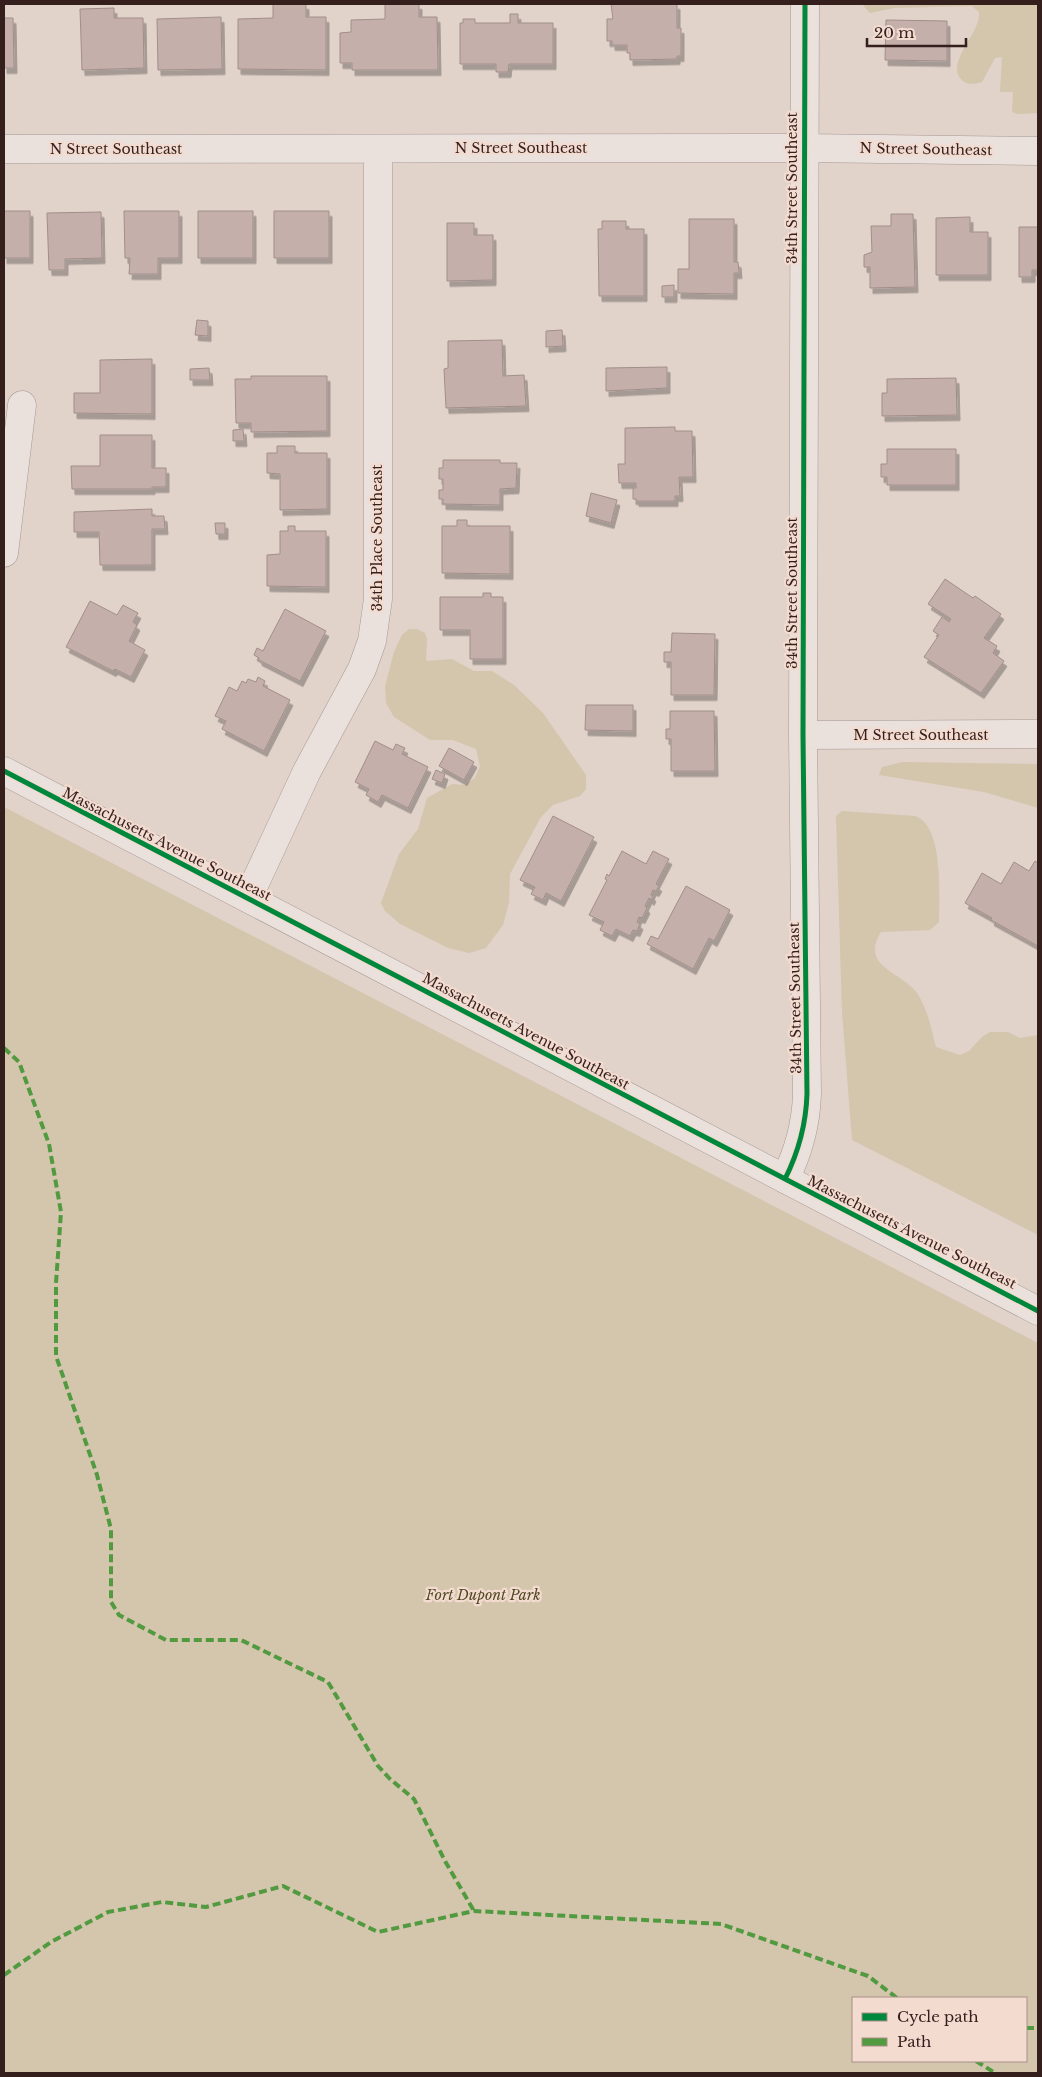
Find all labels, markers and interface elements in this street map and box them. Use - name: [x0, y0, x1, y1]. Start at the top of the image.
- scale bar: [867, 15, 966, 47]
- text: 20 m: [874, 23, 914, 42]
- street label: 34th Street Southeast: [783, 111, 801, 264]
- street label: N Street Southeast: [455, 139, 588, 157]
- street label: N Street Southeast: [860, 139, 993, 159]
- street label: N Street Southeast: [50, 140, 183, 158]
- street label: 34th Place Southeast: [368, 464, 386, 612]
- street label: 34th Street Southeast: [783, 516, 801, 669]
- street label: M Street Southeast: [853, 726, 989, 744]
- street label: Massachusetts Avenue Southeast: [60, 783, 275, 905]
- street label: 34th Street Southeast: [785, 921, 805, 1074]
- street label: Massachusetts Avenue Southeast: [419, 969, 633, 1094]
- street label: Massachusetts Avenue Southeast: [805, 1171, 1020, 1293]
- park label: Fort Dupont Park: [425, 1586, 540, 1604]
- legend: [852, 1997, 1027, 2062]
- text: Cycle path: [897, 2007, 979, 2026]
- text: Path: [897, 2032, 931, 2051]

